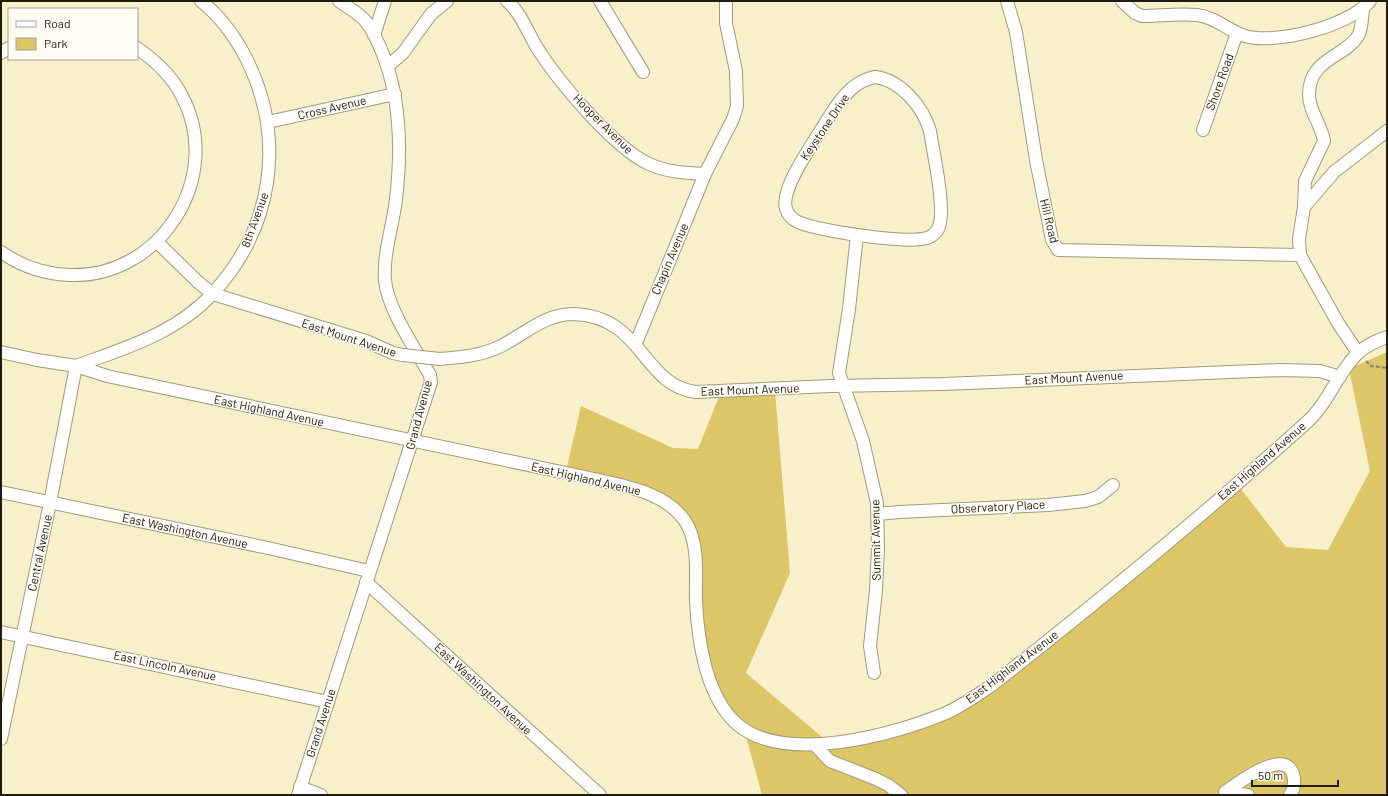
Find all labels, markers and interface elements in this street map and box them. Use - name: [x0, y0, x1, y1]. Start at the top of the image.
- legend: [8, 8, 138, 60]
- text: Road: [44, 16, 71, 30]
- text: Park: [44, 36, 68, 50]
- street label: Shore Road: [1202, 51, 1236, 112]
- street label: Hooper Avenue: [571, 90, 637, 156]
- street label: Keystone Drive: [797, 91, 851, 162]
- street label: Cross Avenue: [296, 92, 367, 122]
- street label: 8th Avenue: [238, 190, 270, 249]
- street label: Hill Road: [1038, 197, 1062, 244]
- street label: Chapin Avenue: [648, 221, 690, 297]
- street label: East Mount Avenue: [300, 315, 398, 359]
- street label: East Mount Avenue: [1024, 367, 1124, 387]
- street label: Grand Avenue: [402, 378, 434, 451]
- street label: East Mount Avenue: [700, 380, 800, 398]
- street label: East Highland Avenue: [213, 392, 325, 429]
- street label: East Highland Avenue: [1214, 418, 1308, 502]
- street label: East Highland Avenue: [530, 459, 642, 497]
- street label: Observatory Place: [950, 497, 1046, 515]
- street label: Summit Avenue: [867, 499, 883, 581]
- street label: East Washington Avenue: [121, 510, 249, 550]
- street label: Central Avenue: [24, 513, 54, 593]
- street label: East Highland Avenue: [962, 627, 1060, 706]
- street label: East Washington Avenue: [432, 640, 535, 737]
- street label: East Lincoln Avenue: [113, 647, 218, 683]
- street label: Grand Avenue: [302, 687, 338, 759]
- scale bar: [1252, 762, 1338, 788]
- text: 50 m: [1258, 768, 1283, 782]

